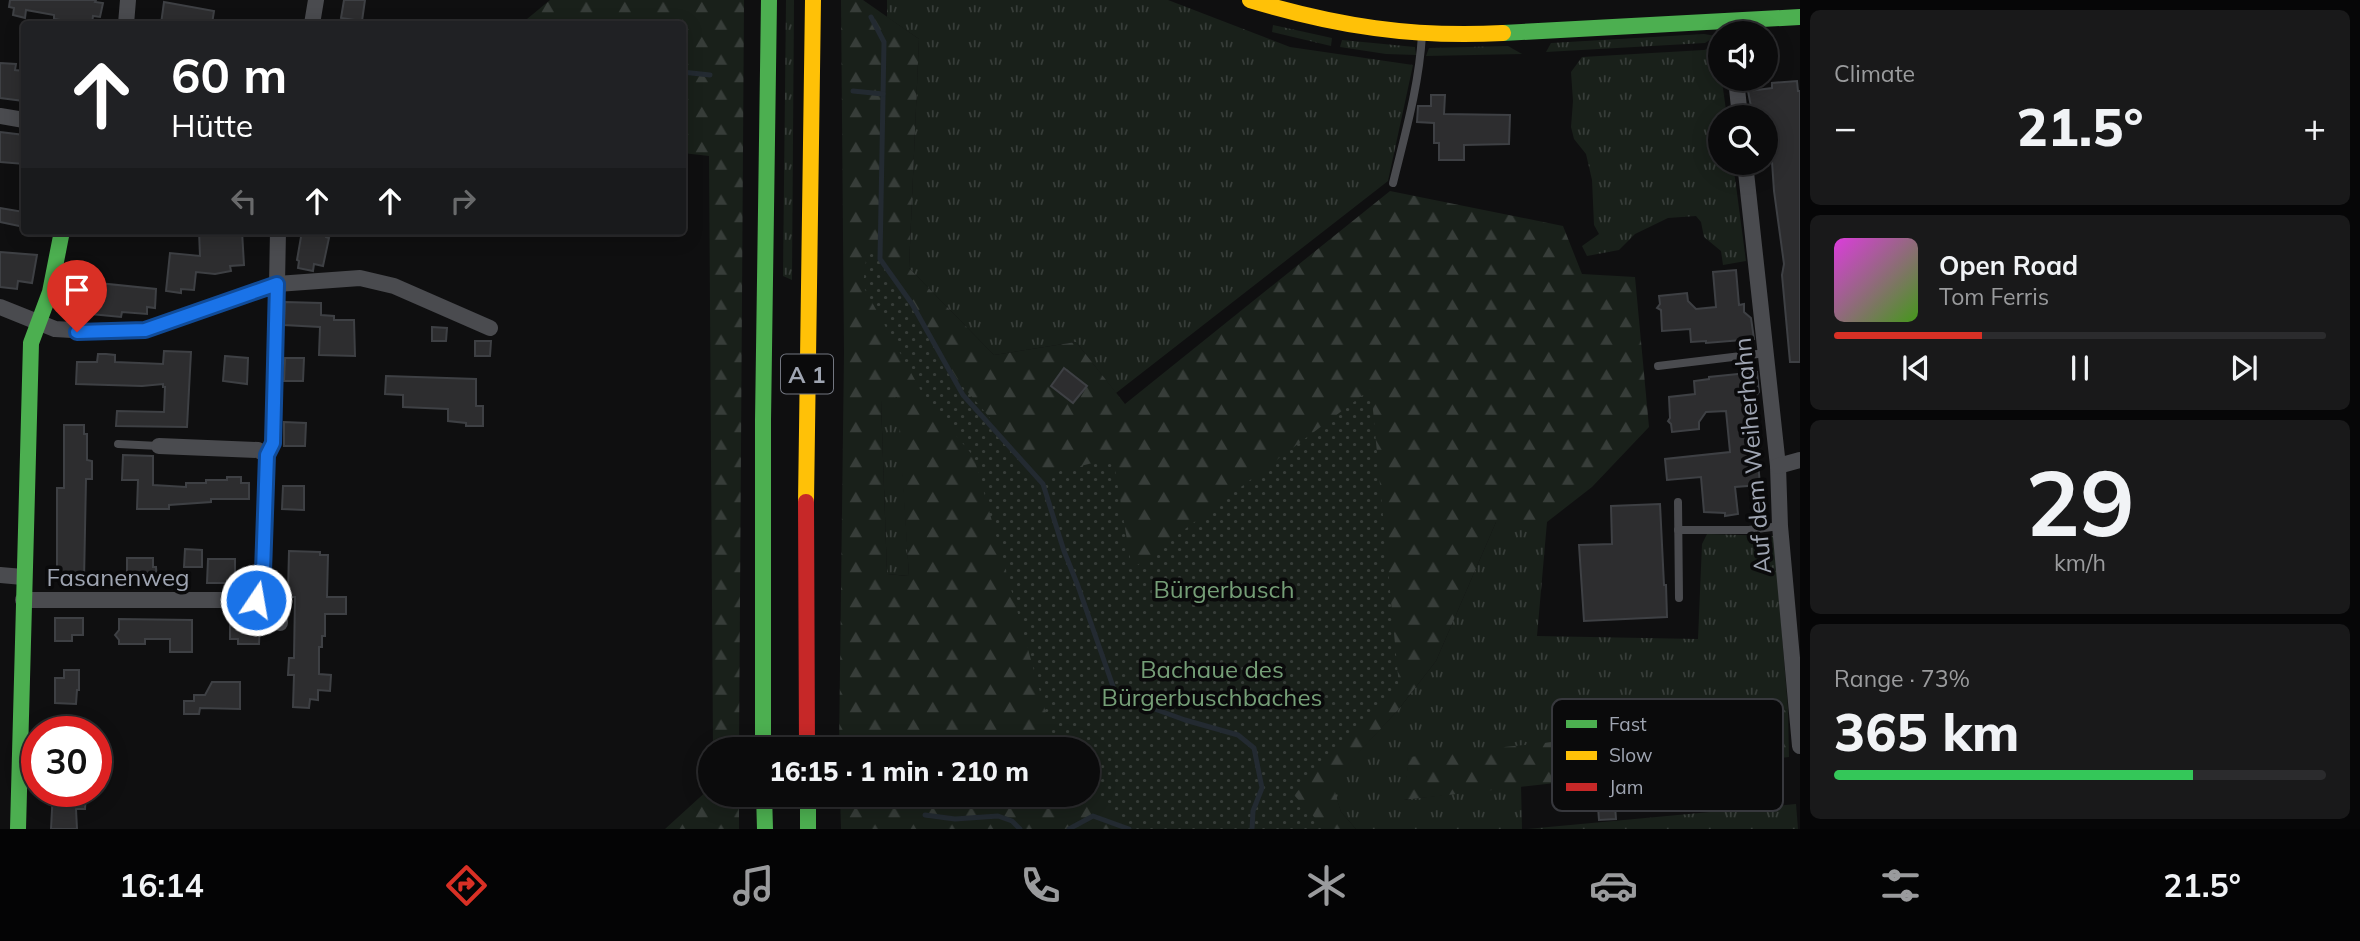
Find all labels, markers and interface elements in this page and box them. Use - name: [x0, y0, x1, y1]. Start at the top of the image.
- map controls: [1708, 21, 1778, 175]
- button: sound: [1708, 21, 1778, 91]
- text: 60 m: [171, 44, 287, 105]
- icon: ahead: [56, 49, 147, 140]
- text: Climate: [1834, 59, 1915, 88]
- text: 21.5°: [2016, 94, 2144, 159]
- text: −: [1834, 103, 1857, 151]
- text: +: [2303, 103, 2326, 151]
- text: Hütte: [171, 105, 253, 145]
- button: search: [1708, 105, 1778, 175]
- icon: left: [225, 182, 263, 220]
- icon: ahead: [298, 182, 336, 220]
- icon: ahead: [371, 182, 409, 220]
- icon: right: [444, 182, 482, 220]
- text: Open Road: [1939, 249, 2078, 282]
- pin: [47, 260, 107, 332]
- icon: arrive: [58, 271, 96, 309]
- text: Tom Ferris: [1939, 282, 2049, 311]
- street label: Auf dem Weiherhahn: [1727, 337, 1777, 575]
- icon: previous: [1897, 349, 1935, 387]
- icon: pause: [2061, 349, 2099, 387]
- icon: next: [2225, 349, 2263, 387]
- road number: A 1: [781, 354, 833, 394]
- text: 29: [2025, 445, 2135, 559]
- text: km/h: [2054, 548, 2106, 577]
- street label: Fasanenweg: [47, 562, 189, 592]
- position arrow: [219, 563, 293, 637]
- park label: Bürgerbusch: [1153, 574, 1295, 604]
- park label: Bachaue des Bürgerbuschbaches: [1102, 654, 1322, 712]
- text: Range · 73%: [1834, 664, 1970, 693]
- legend: [1552, 699, 1783, 811]
- text: 365 km: [1834, 699, 2019, 764]
- text: Fast: [1609, 712, 1647, 736]
- speed limit sign: 30: [21, 716, 112, 807]
- text: Slow: [1609, 743, 1653, 767]
- text: 16:15 · 1 min · 210 m: [769, 755, 1029, 788]
- text: Jam: [1609, 775, 1643, 799]
- icon: directions: [442, 861, 491, 910]
- icon: music: [729, 861, 778, 910]
- icon: phone: [1016, 861, 1065, 910]
- icon: climate: [1302, 861, 1351, 910]
- icon: car: [1589, 861, 1638, 910]
- icon: filters: [1876, 861, 1925, 910]
- text: 16:14: [119, 865, 204, 905]
- text: 21.5°: [2163, 865, 2241, 905]

